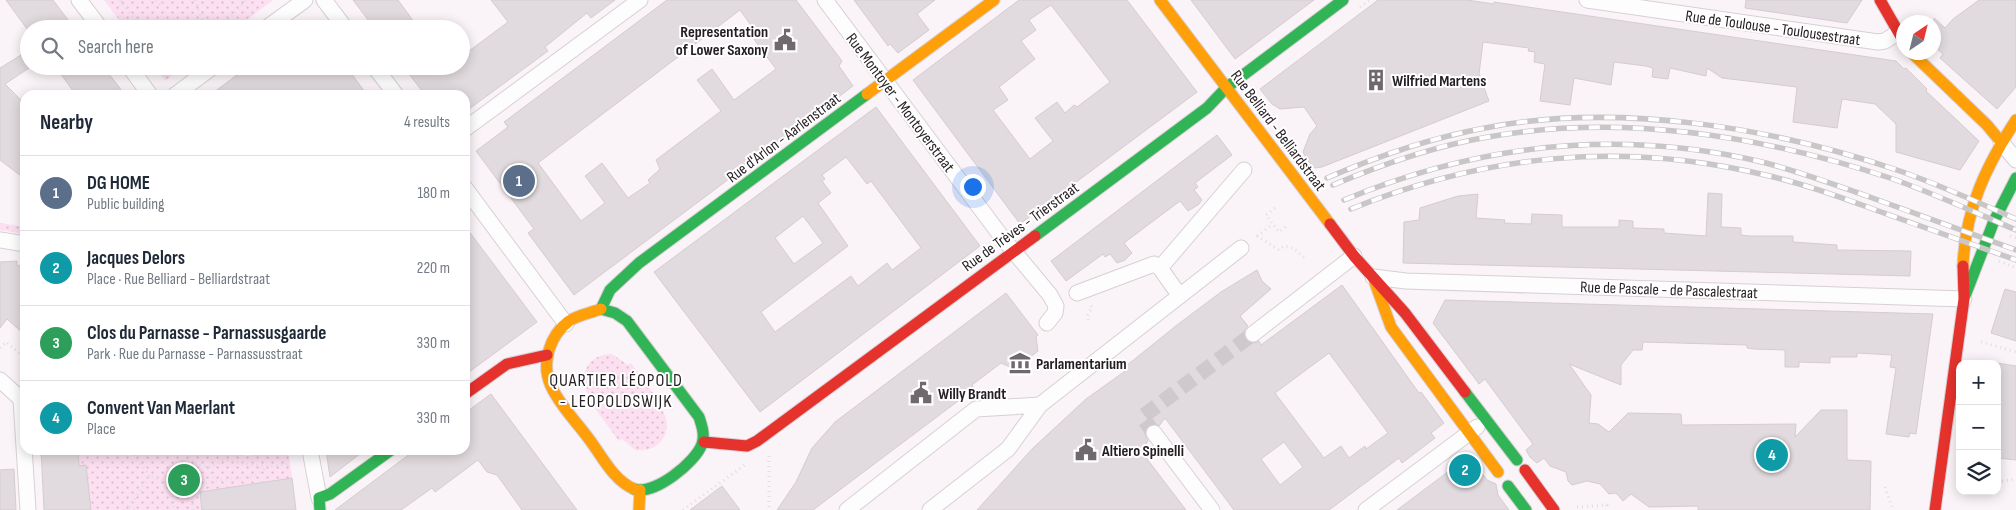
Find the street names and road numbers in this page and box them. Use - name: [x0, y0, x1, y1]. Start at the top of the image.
- street label: Rue de Toulouse - Toulousestraat: [1684, 7, 1862, 50]
- street label: Rue Montoyer - Montoyerstraat: [841, 30, 958, 176]
- street label: Rue Belliard - Belliardstraat: [1226, 67, 1329, 195]
- street label: Rue d'Arlon - Aarlenstraat: [723, 89, 845, 187]
- street label: Rue de Trèves - Trierstraat: [959, 178, 1083, 276]
- street label: Rue de Pascale - de Pascalestraat: [1580, 278, 1758, 303]

